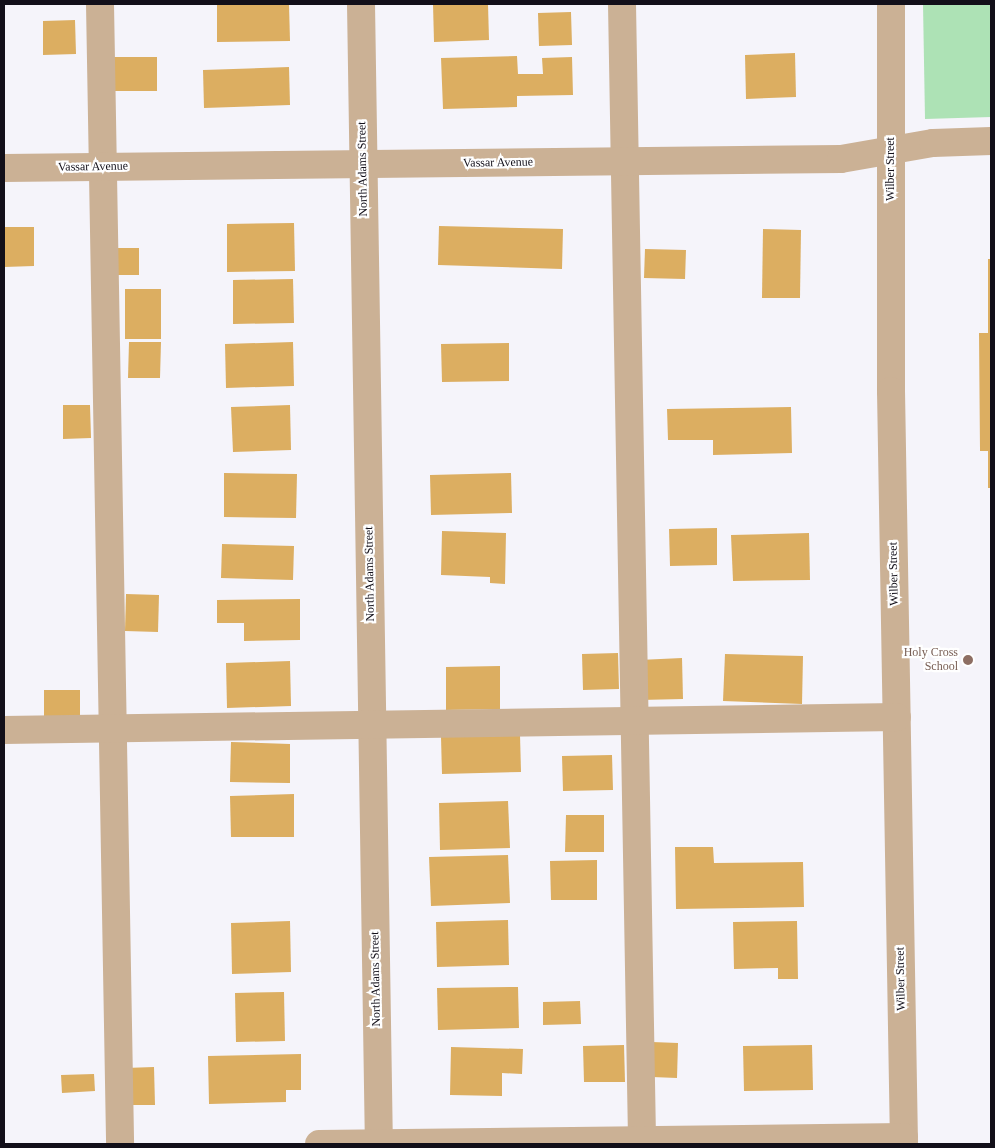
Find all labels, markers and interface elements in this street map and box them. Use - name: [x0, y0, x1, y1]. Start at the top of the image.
- street label: North Adams Street: [355, 121, 371, 217]
- street label: Wilber Street: [884, 137, 898, 201]
- street label: Vassar Avenue: [463, 155, 533, 171]
- street label: Vassar Avenue: [58, 159, 128, 175]
- street label: North Adams Street: [362, 526, 378, 622]
- street label: Wilber Street: [886, 542, 902, 606]
- place label: Holy Cross School: [904, 646, 958, 674]
- marker: Holy Cross School: [962, 654, 974, 666]
- street label: North Adams Street: [368, 931, 384, 1027]
- street label: Wilber Street: [893, 947, 909, 1011]

